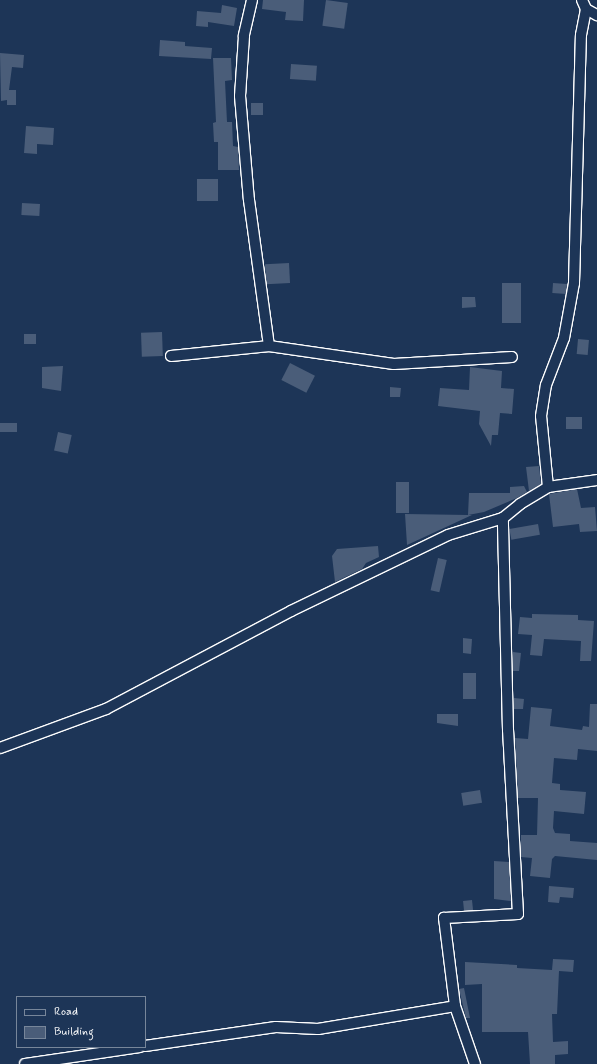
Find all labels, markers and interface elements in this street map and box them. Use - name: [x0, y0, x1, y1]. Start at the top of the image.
- legend: [16, 996, 146, 1048]
- text: Road: [54, 1004, 78, 1020]
- text: Building: [54, 1024, 94, 1040]

